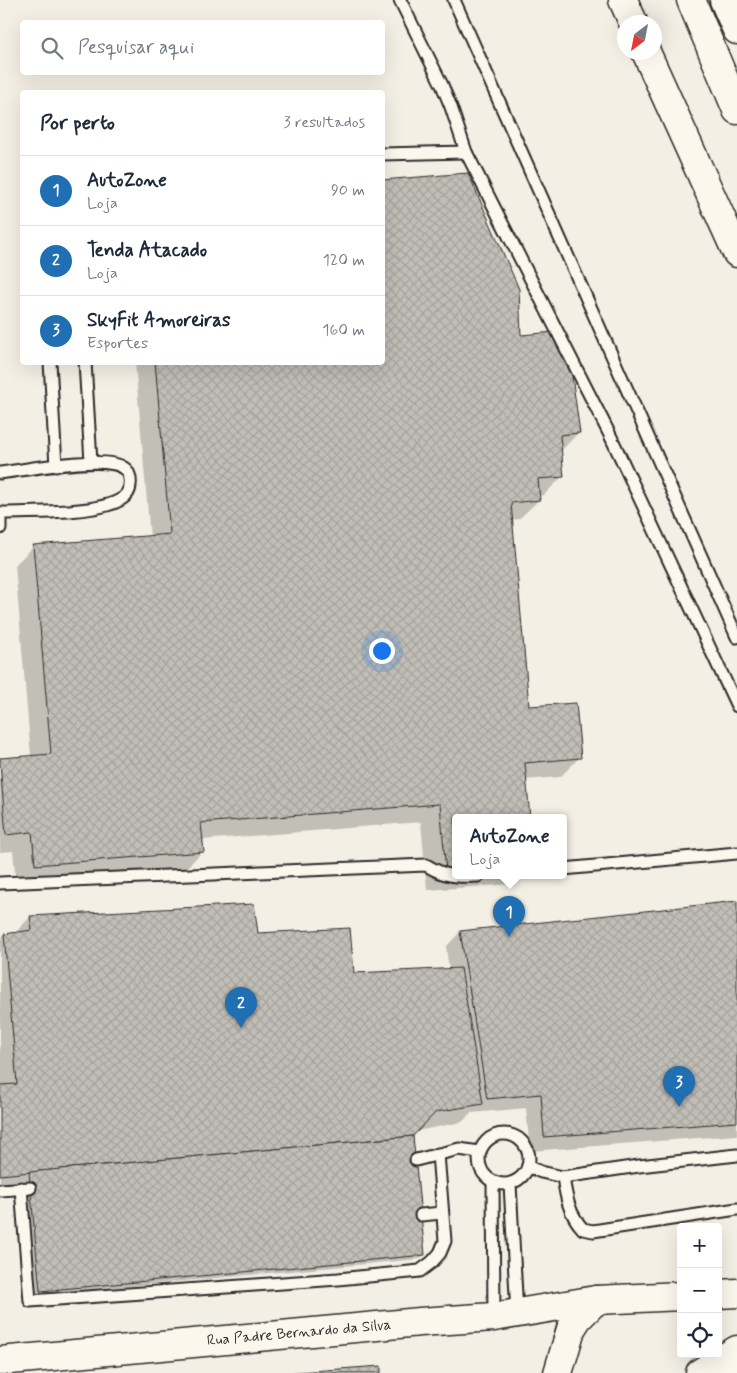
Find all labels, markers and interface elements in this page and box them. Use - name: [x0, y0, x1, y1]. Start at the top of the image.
- north arrow: [617, 15, 662, 60]
- search box: [20, 20, 385, 75]
- icon: search: [38, 34, 66, 62]
- text: Pesquisar aqui: [78, 35, 194, 60]
- text: Por perto: [40, 109, 115, 137]
- text: 3 resultados: [284, 112, 365, 133]
- text: AutoZone: [87, 168, 167, 193]
- text: 1: [52, 180, 60, 201]
- text: 90 m: [331, 180, 365, 201]
- text: Loja: [87, 193, 118, 214]
- text: Tenda Atacado: [87, 238, 207, 263]
- text: 2: [52, 250, 60, 271]
- text: 120 m: [323, 250, 365, 271]
- text: Loja: [87, 263, 118, 284]
- text: SkyFit Amoreiras: [87, 308, 230, 333]
- text: 3: [52, 320, 60, 341]
- text: 160 m: [322, 320, 365, 341]
- text: Esportes: [87, 333, 148, 354]
- your location: [369, 638, 395, 664]
- popup: [452, 814, 567, 879]
- text: AutoZone: [470, 824, 549, 849]
- text: Loja: [470, 849, 500, 870]
- pin: 1: [493, 896, 525, 937]
- pin: 2: [225, 987, 257, 1028]
- pin: 3: [663, 1066, 695, 1107]
- map controls: [677, 1223, 722, 1358]
- button: +: [677, 1223, 722, 1268]
- button: −: [677, 1268, 722, 1313]
- button: locate: [677, 1313, 722, 1358]
- street label: Rua Padre Bernardo da Silva: [206, 1315, 392, 1351]

